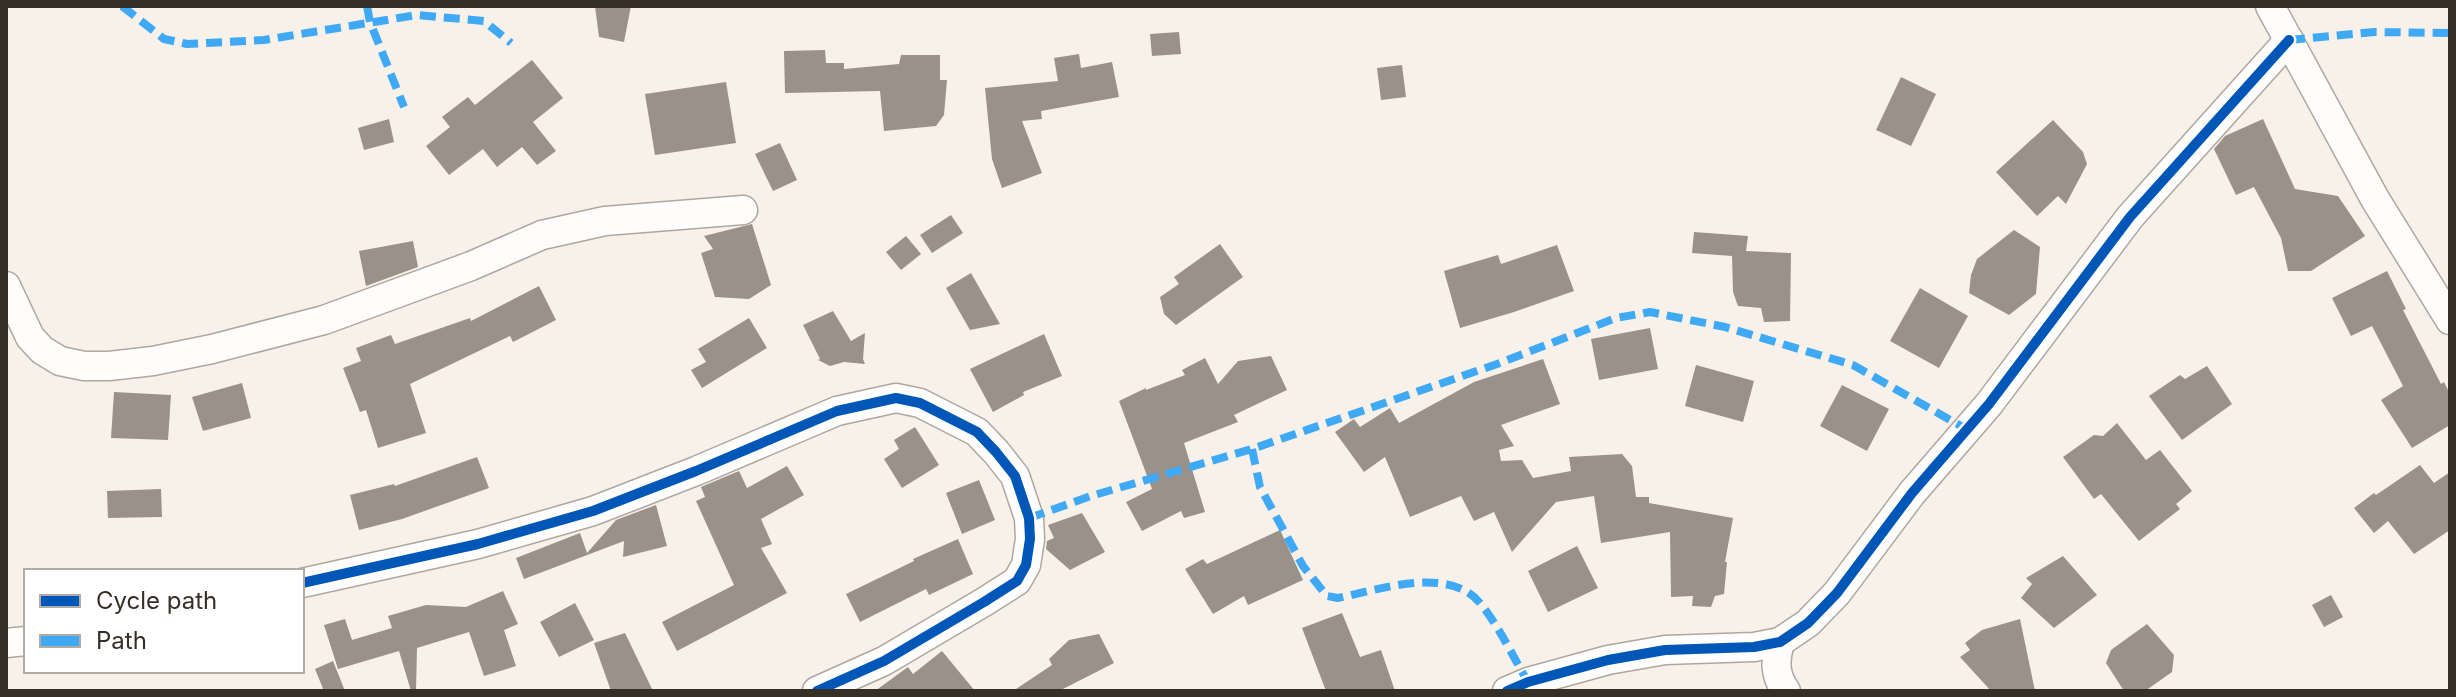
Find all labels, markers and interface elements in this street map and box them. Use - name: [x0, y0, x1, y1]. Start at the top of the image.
- legend: [24, 569, 304, 673]
- text: Cycle path: [96, 586, 217, 615]
- text: Path: [96, 626, 147, 655]

